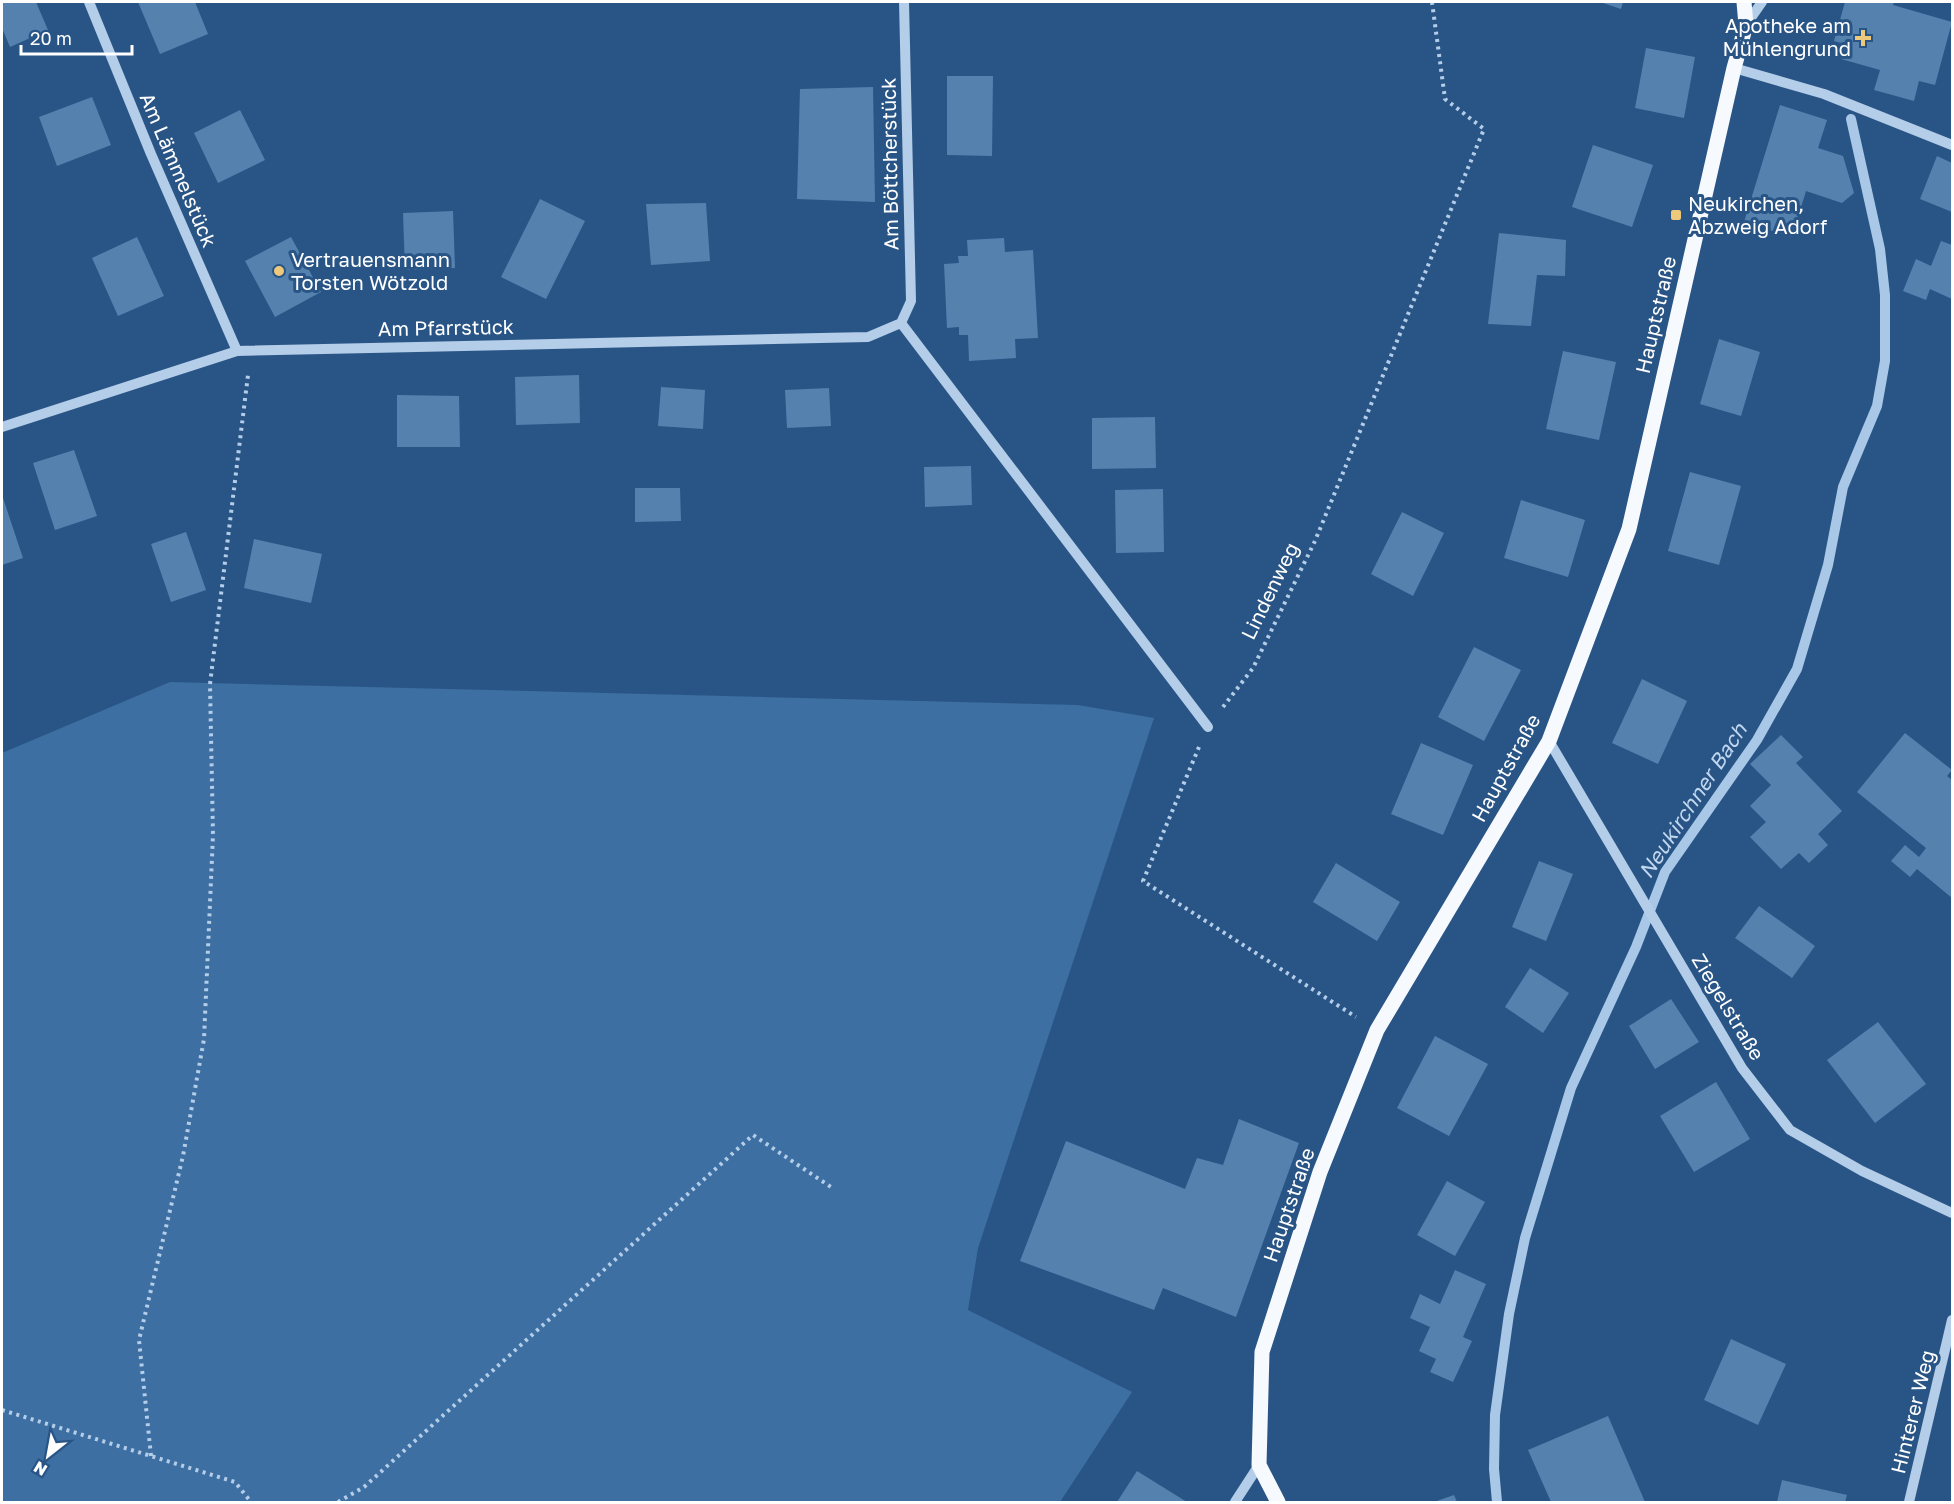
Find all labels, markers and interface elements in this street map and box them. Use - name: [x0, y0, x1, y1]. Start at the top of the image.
- place label: Apotheke am Mühlengrund: [1723, 13, 1851, 60]
- scale bar: [21, 18, 132, 56]
- text: 20 m: [30, 27, 72, 49]
- marker: Apotheke am Mühlengrund: [1856, 31, 1870, 45]
- street label: Am Böttcherstück: [875, 77, 903, 251]
- street label: Am Lämmelstück: [136, 89, 222, 250]
- place label: Neukirchen, Abzweig Adorf: [1688, 191, 1827, 238]
- marker: Neukirchen, Abzweig Adorf: [1669, 208, 1683, 222]
- place label: Vertrauensmann Torsten Wötzold: [291, 247, 450, 294]
- street label: Hauptstraße: [1630, 254, 1680, 376]
- marker: Vertrauensmann Torsten Wötzold: [272, 264, 286, 278]
- street label: Am Pfarrstück: [378, 314, 514, 340]
- street label: Lindenweg: [1235, 538, 1303, 643]
- street label: Hauptstraße: [1466, 709, 1545, 826]
- water label: Neukirchner Bach: [1632, 717, 1753, 883]
- street label: Ziegelstraße: [1688, 949, 1770, 1064]
- street label: Hauptstraße: [1257, 1144, 1319, 1265]
- street label: Hinterer Weg: [1885, 1347, 1939, 1476]
- north arrow: [18, 1426, 78, 1486]
- text: N: [30, 1457, 51, 1481]

